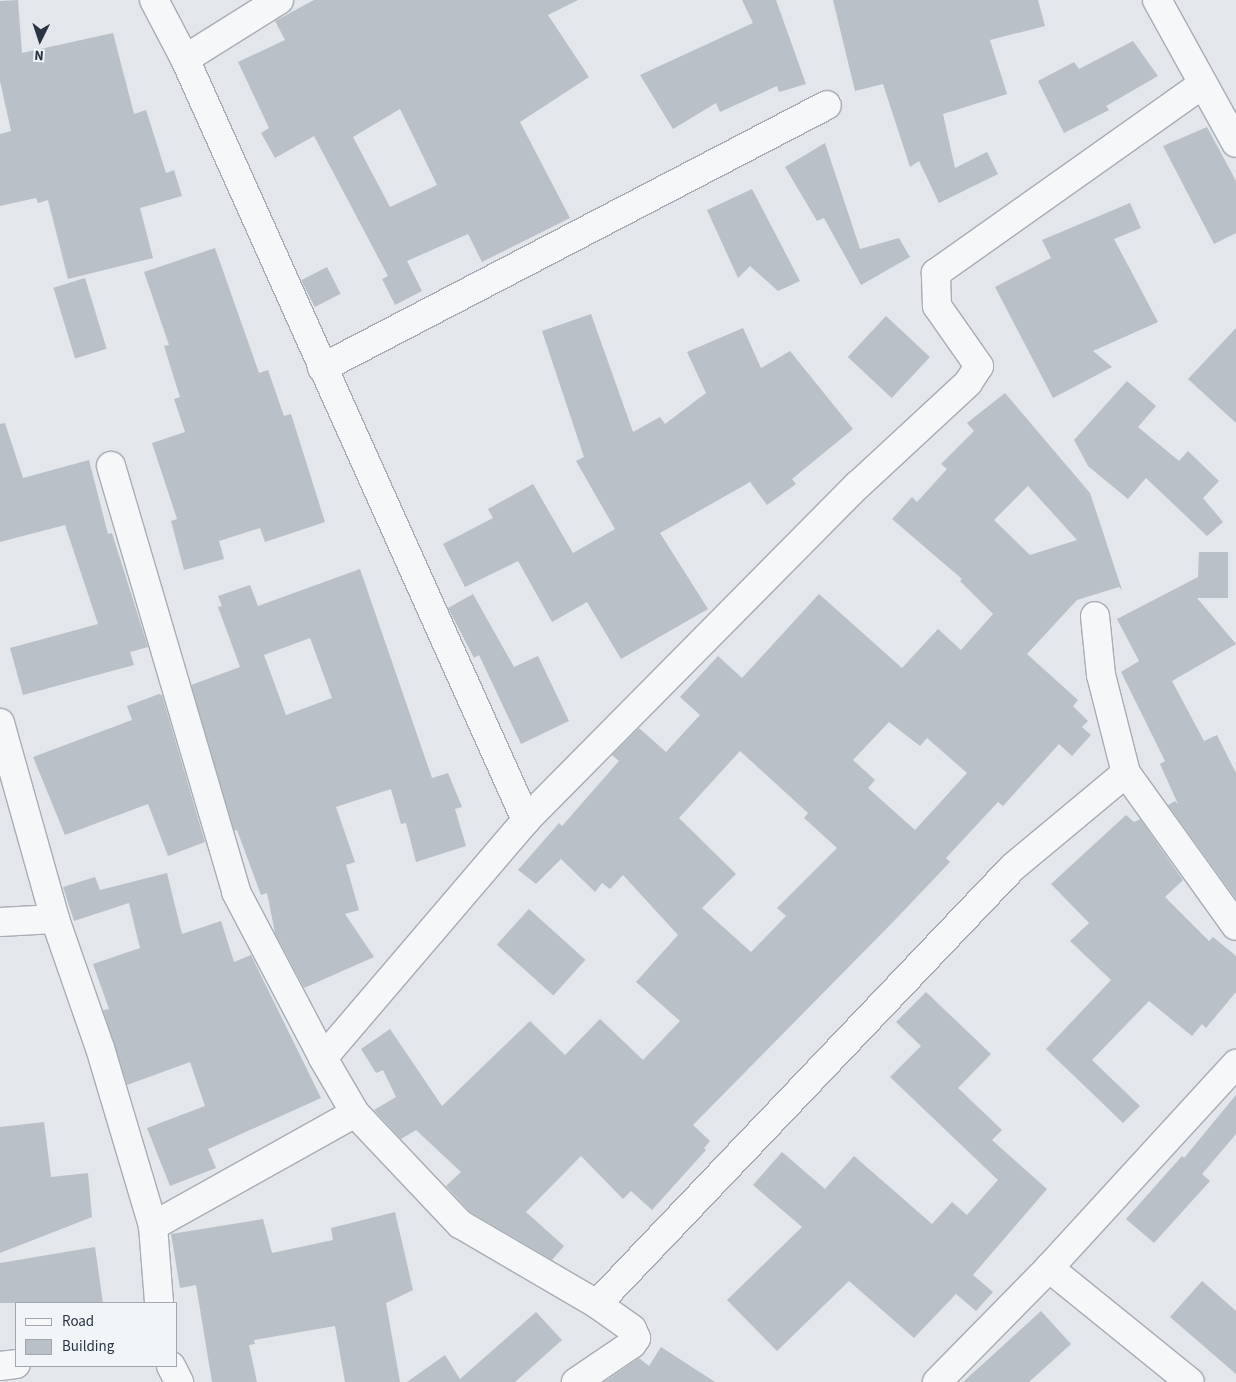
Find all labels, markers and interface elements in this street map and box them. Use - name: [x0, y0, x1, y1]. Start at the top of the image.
- north arrow: [15, 15, 65, 65]
- text: N: [34, 45, 44, 65]
- legend: [15, 1302, 178, 1367]
- text: Road: [62, 1311, 94, 1332]
- text: Building: [62, 1336, 114, 1357]

